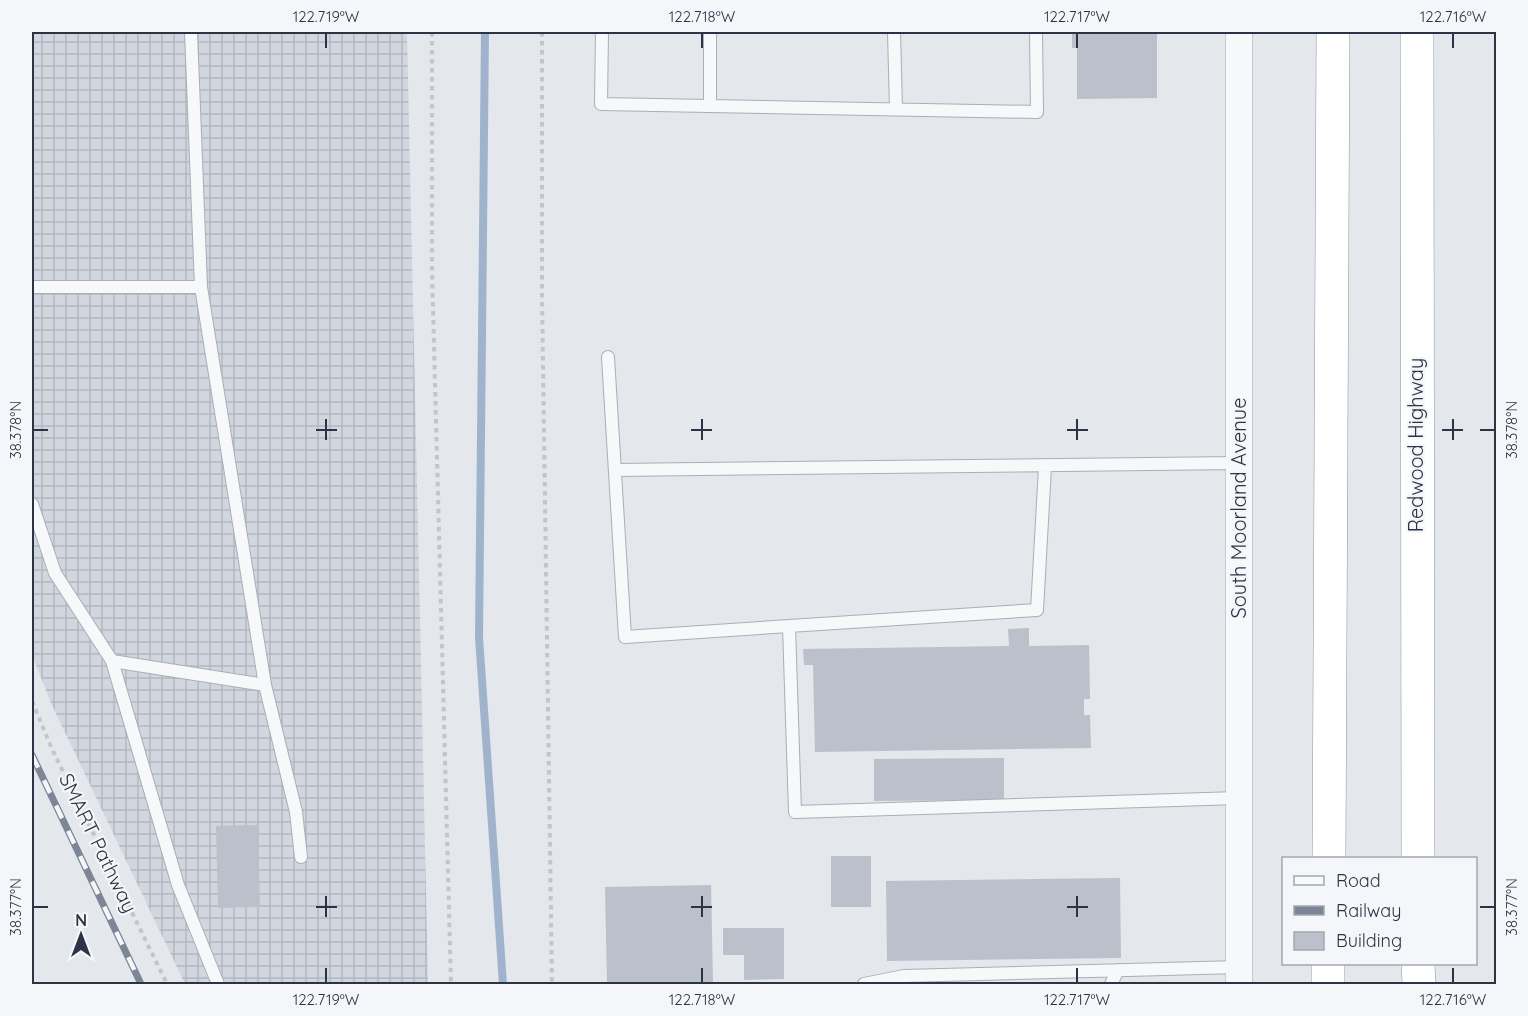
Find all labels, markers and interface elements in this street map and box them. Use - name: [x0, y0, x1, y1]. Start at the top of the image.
- text: 122.719°W: [293, 7, 360, 26]
- text: 122.718°W: [669, 7, 736, 26]
- text: 122.717°W: [1044, 7, 1111, 26]
- text: 122.716°W: [1420, 7, 1487, 26]
- street label: Redwood Highway: [1403, 358, 1428, 532]
- street label: South Moorland Avenue: [1226, 398, 1251, 618]
- text: 38.378°N: [6, 401, 25, 459]
- text: 38.378°N: [1502, 401, 1521, 459]
- street label: SMART Pathway: [54, 769, 143, 917]
- legend: [1282, 857, 1477, 965]
- text: Road: [1336, 869, 1381, 892]
- text: 38.377°N: [6, 878, 25, 936]
- text: 38.377°N: [1502, 878, 1521, 936]
- text: Railway: [1336, 899, 1402, 922]
- north arrow: [51, 905, 111, 965]
- text: N: [75, 910, 87, 930]
- text: Building: [1336, 929, 1402, 952]
- text: 122.719°W: [293, 990, 360, 1009]
- text: 122.718°W: [669, 990, 736, 1009]
- text: 122.717°W: [1044, 990, 1111, 1009]
- text: 122.716°W: [1420, 990, 1487, 1009]

